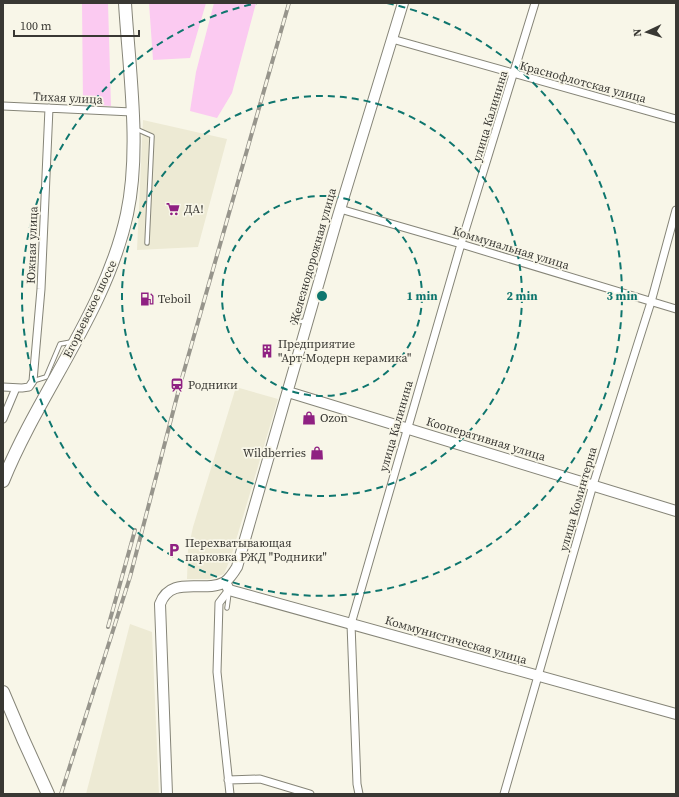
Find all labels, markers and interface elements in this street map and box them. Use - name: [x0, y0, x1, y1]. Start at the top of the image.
- scale bar: [14, 12, 139, 38]
- north arrow: [627, 12, 667, 52]
- text: 100 m: [20, 18, 52, 34]
- text: N: [630, 28, 645, 37]
- street label: Краснофлотская улица: [518, 57, 649, 107]
- street label: улица Калинина: [469, 68, 512, 163]
- street label: Тихая улица: [33, 88, 104, 108]
- street label: Железнодорожная улица: [286, 185, 340, 326]
- supermarket icon: ДА!: [165, 201, 181, 217]
- place label: ДА!: [184, 201, 204, 217]
- street label: Южная улица: [23, 205, 41, 284]
- street label: Коммунальная улица: [451, 223, 572, 274]
- street label: Егорьевское шоссе: [59, 258, 121, 360]
- text: 1 min: [406, 288, 438, 304]
- text: 2 min: [506, 288, 538, 304]
- text: 3 min: [606, 288, 638, 304]
- centre of rings: [315, 289, 329, 303]
- fuel station icon: Teboil: [139, 291, 155, 307]
- place label: Teboil: [158, 291, 191, 307]
- place label: Предприятие "Арт-Модерн керамика": [278, 336, 411, 366]
- building icon: Предприятие "Арт-Модерн керамика": [259, 343, 275, 359]
- station icon: Родники: [169, 377, 185, 393]
- place label: Родники: [188, 377, 238, 393]
- street label: улица Калинина: [375, 378, 417, 473]
- shop icon: Ozon: [301, 410, 317, 426]
- place label: Ozon: [320, 410, 348, 426]
- street label: Кооперативная улица: [424, 413, 548, 465]
- street label: улица Коминтерна: [555, 444, 601, 553]
- place label: Wildberries: [243, 445, 306, 461]
- shop icon: Wildberries: [309, 445, 325, 461]
- place label: Перехватывающая парковка РЖД "Родники": [185, 535, 327, 565]
- parking icon: Перехватывающая парковка РЖД "Родники": [166, 542, 182, 558]
- street label: Коммунистическая улица: [383, 612, 530, 668]

